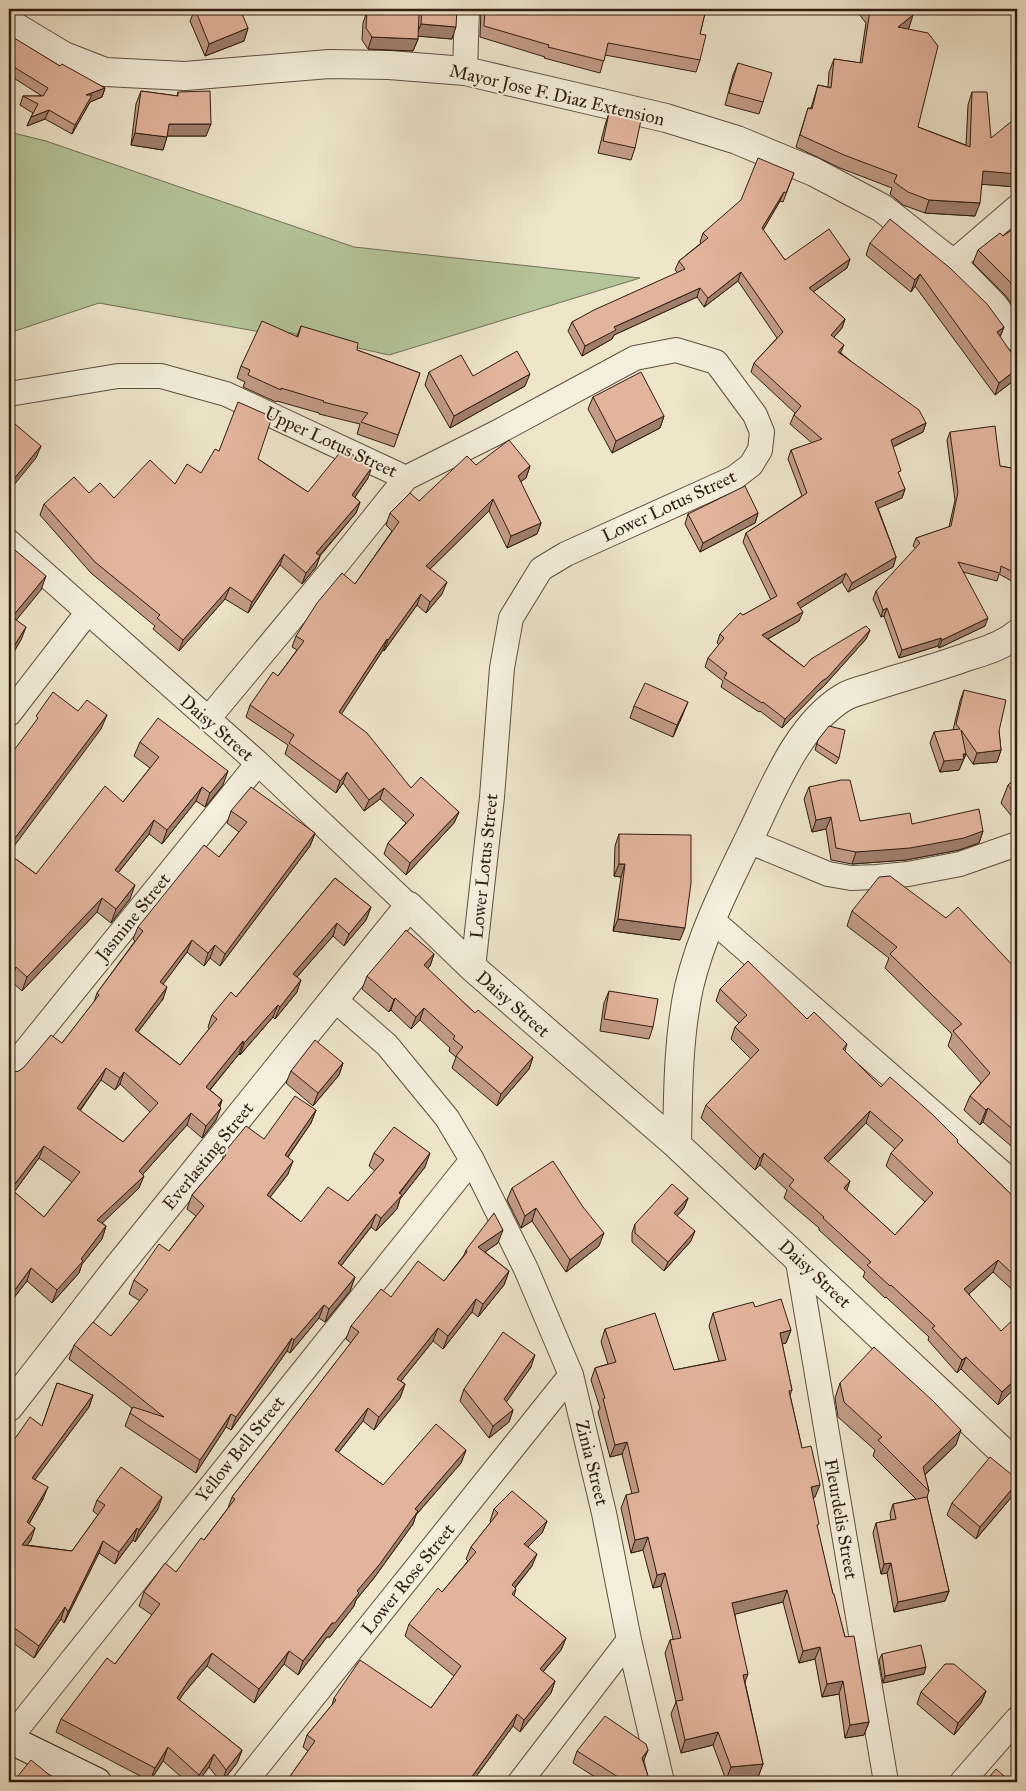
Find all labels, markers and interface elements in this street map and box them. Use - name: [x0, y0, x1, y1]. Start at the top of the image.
- street label: Mayor Jose F. Diaz Extension: [447, 60, 667, 132]
- street label: Upper Lotus Street: [261, 402, 401, 483]
- street label: Lower Lotus Street: [598, 465, 740, 547]
- street label: Daisy Street: [176, 690, 259, 766]
- street label: Lower Lotus Street: [465, 792, 503, 940]
- street label: Jasmine Street: [90, 868, 176, 968]
- street label: Daisy Street: [472, 966, 555, 1042]
- street label: Everlasting Street: [158, 1097, 259, 1215]
- street label: Daisy Street: [774, 1235, 856, 1313]
- street label: Yellow Bell Street: [191, 1391, 290, 1506]
- street label: Zinia Street: [571, 1418, 613, 1509]
- street label: Fleurdelis Street: [820, 1457, 863, 1582]
- street label: Lower Rose Street: [356, 1519, 460, 1639]

